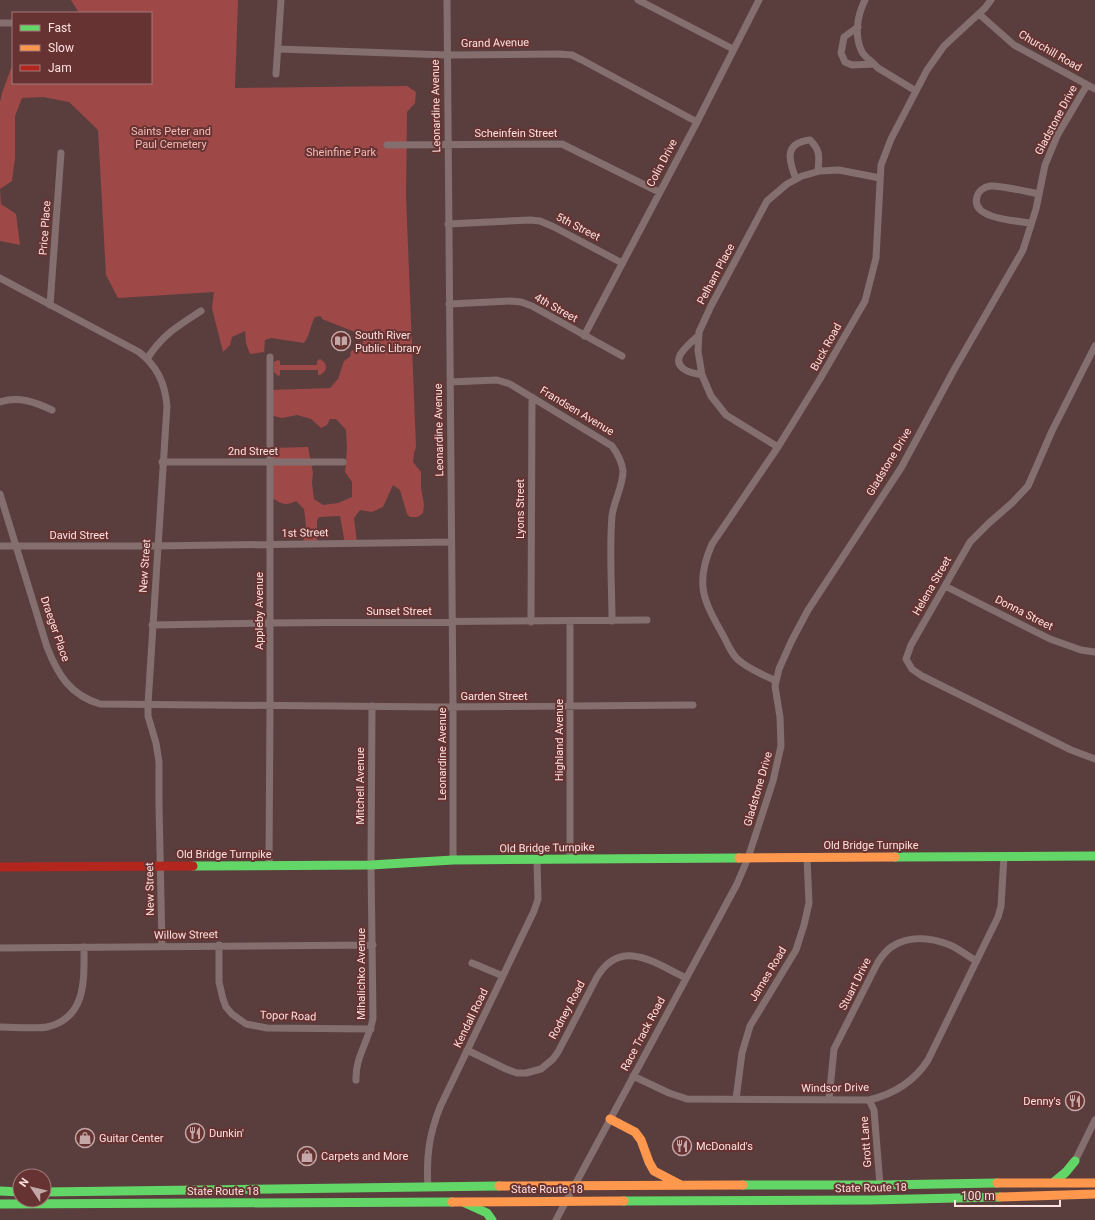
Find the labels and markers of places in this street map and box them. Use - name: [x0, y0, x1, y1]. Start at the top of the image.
- place label: South River Public Library: [355, 329, 422, 355]
- library icon: South River Public Library: [330, 330, 352, 352]
- restaurant icon: Denny's: [1064, 1090, 1086, 1112]
- place label: Denny's: [1023, 1095, 1061, 1108]
- restaurant icon: Dunkin': [184, 1122, 206, 1144]
- shop icon: Guitar Center: [74, 1127, 96, 1149]
- place label: Dunkin': [209, 1127, 244, 1140]
- place label: Guitar Center: [99, 1132, 164, 1145]
- restaurant icon: McDonald's: [671, 1135, 693, 1157]
- place label: McDonald's: [696, 1140, 753, 1153]
- shop icon: Carpets and More: [296, 1145, 318, 1167]
- place label: Carpets and More: [321, 1150, 408, 1163]

